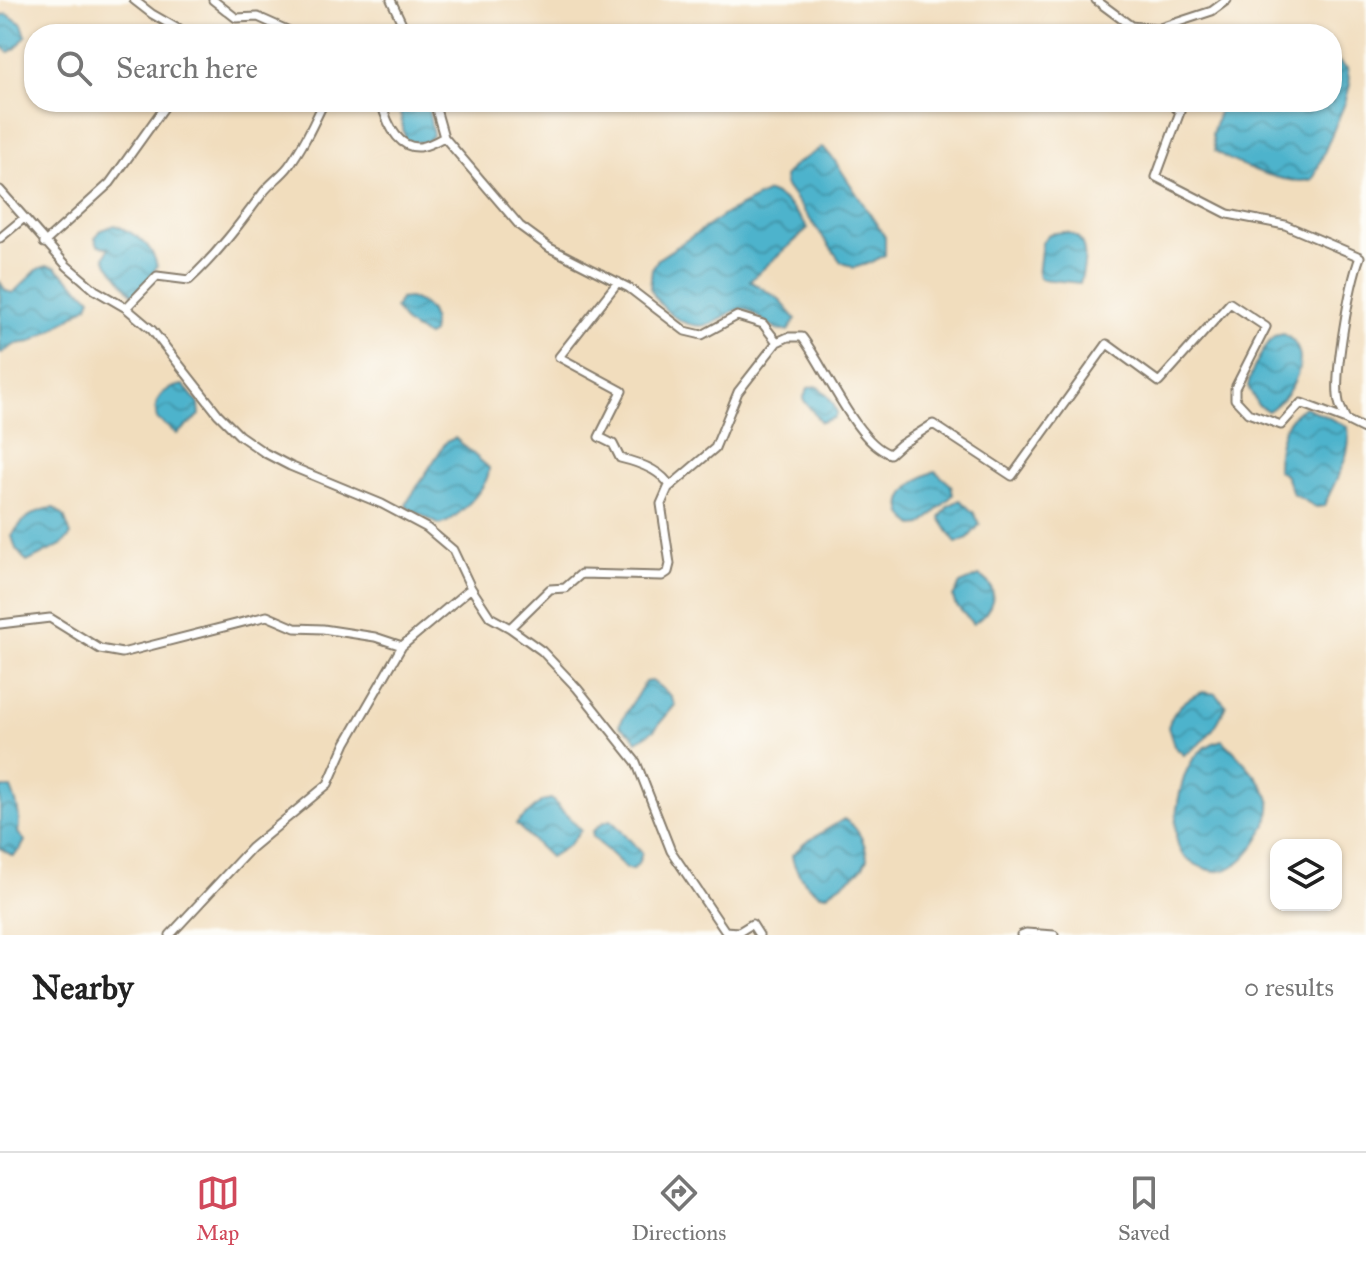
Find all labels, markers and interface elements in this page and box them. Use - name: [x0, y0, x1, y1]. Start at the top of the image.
- search box: [24, 24, 1342, 112]
- icon: search: [52, 46, 96, 90]
- text: Search here: [116, 50, 258, 86]
- map controls: [1270, 839, 1342, 911]
- button: layers: [1270, 839, 1342, 911]
- text: Nearby: [32, 967, 134, 1008]
- text: 0 results: [1244, 971, 1334, 1003]
- tab: Map: [196, 1171, 240, 1246]
- tab: Directions: [631, 1171, 726, 1246]
- tab: Saved: [1118, 1171, 1170, 1246]

